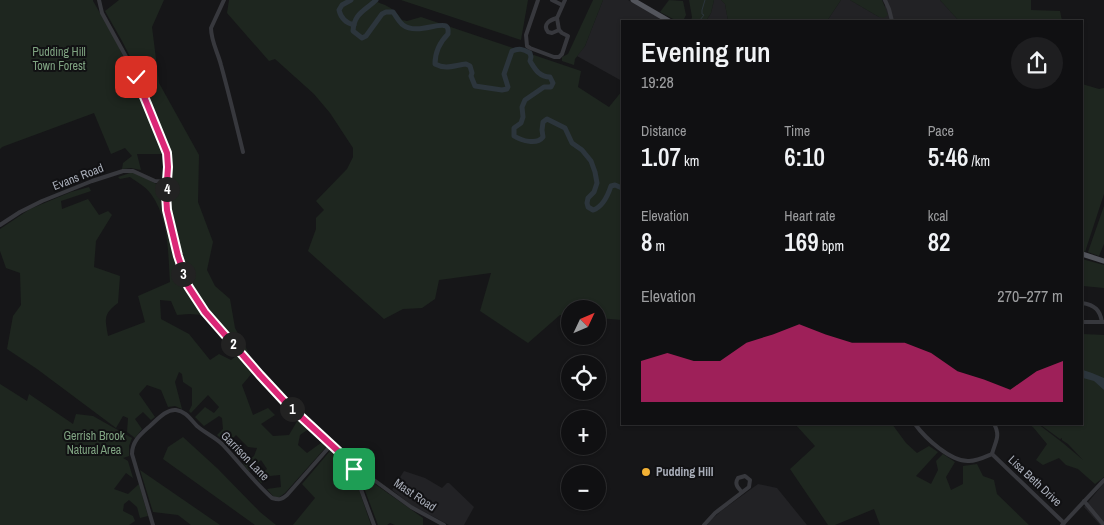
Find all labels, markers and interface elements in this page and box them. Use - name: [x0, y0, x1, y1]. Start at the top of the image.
- text: Evening run: [641, 33, 771, 71]
- button: share: [1011, 37, 1063, 89]
- park label: Pudding Hill Town Forest: [32, 44, 86, 74]
- pin: [115, 56, 157, 98]
- icon: check: [122, 63, 150, 91]
- text: 19:28: [641, 71, 674, 93]
- text: Distance: [641, 122, 686, 140]
- text: Time: [784, 122, 810, 140]
- text: Pace: [928, 122, 954, 140]
- text: 1.07: [641, 140, 681, 174]
- text: 6:10: [784, 140, 825, 174]
- text: 5:46: [928, 140, 968, 174]
- text: km: [681, 152, 699, 170]
- text: /km: [968, 152, 990, 170]
- street label: Evans Road: [50, 160, 106, 194]
- pin: 4: [154, 176, 180, 202]
- text: 4: [164, 180, 171, 198]
- text: Elevation: [641, 207, 689, 225]
- text: Heart rate: [784, 207, 835, 225]
- text: kcal: [928, 207, 948, 225]
- text: 8: [641, 225, 652, 259]
- text: 169: [784, 225, 819, 259]
- text: 82: [928, 225, 950, 259]
- text: m: [652, 237, 665, 255]
- text: bpm: [819, 237, 844, 255]
- pin: 3: [170, 262, 196, 286]
- text: 3: [180, 265, 187, 283]
- text: Elevation: [641, 285, 696, 307]
- text: 270–277 m: [997, 285, 1063, 307]
- north arrow: [561, 300, 606, 345]
- map controls: [561, 300, 606, 510]
- pin: 2: [220, 332, 246, 356]
- text: 2: [230, 335, 237, 353]
- button: locate: [561, 355, 606, 400]
- pin: 1: [280, 396, 304, 422]
- text: 1: [289, 400, 296, 418]
- button: +: [561, 410, 606, 455]
- park label: Gerrish Brook Natural Area: [63, 428, 125, 458]
- street label: Garrison Lane: [217, 428, 273, 484]
- pin: [333, 448, 375, 490]
- street label: Lisa Beth Drive: [1005, 452, 1065, 510]
- icon: arrive: [340, 455, 368, 483]
- place label: Pudding Hill: [656, 464, 714, 480]
- button: −: [561, 465, 606, 510]
- marker: Pudding Hill: [640, 466, 652, 478]
- street label: Mast Road: [391, 475, 439, 515]

